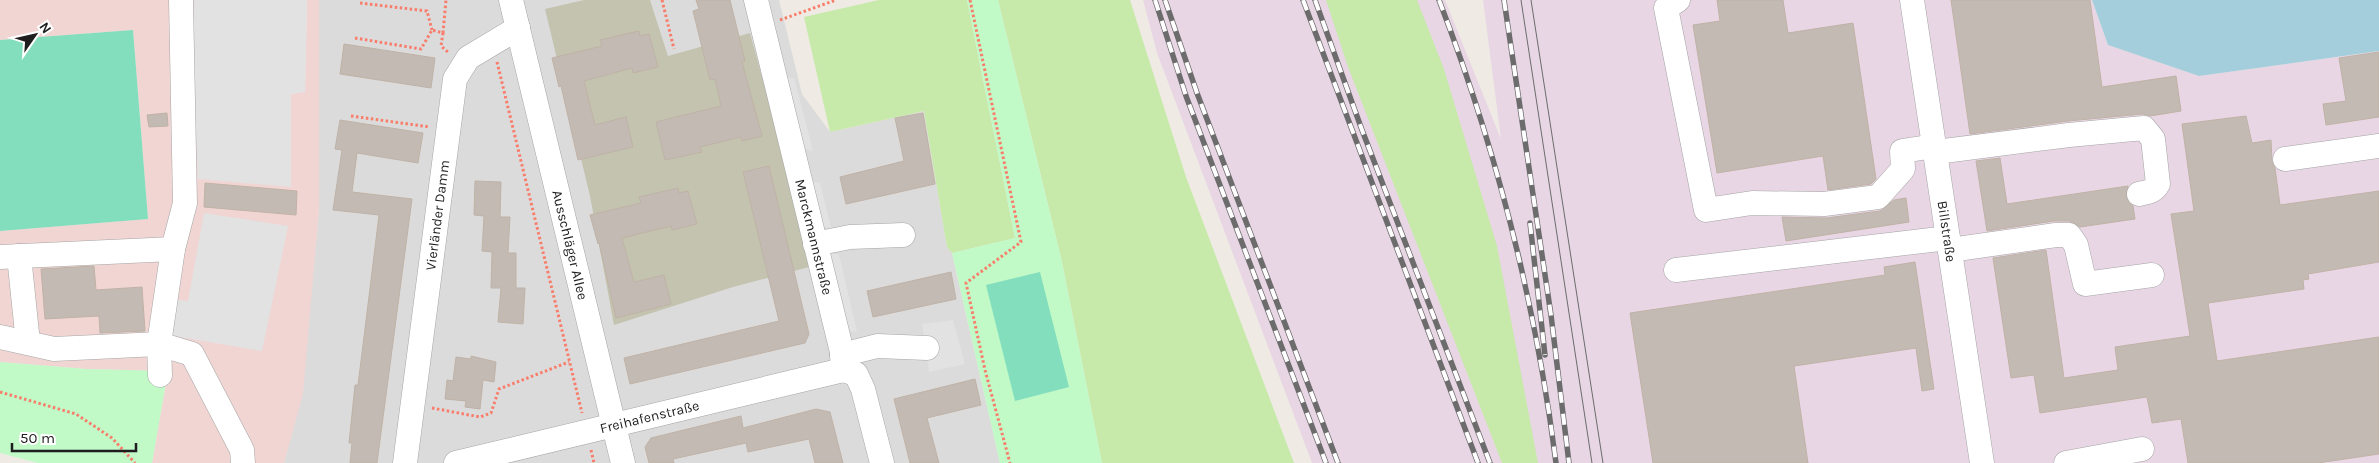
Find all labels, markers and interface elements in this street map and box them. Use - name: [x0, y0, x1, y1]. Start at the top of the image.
- north arrow: [10, 10, 60, 60]
- text: N: [36, 19, 55, 37]
- street label: Vierländer Damm: [422, 159, 453, 271]
- street label: Marckmannstraße: [792, 177, 836, 297]
- street label: Ausschläger Allee: [549, 188, 592, 302]
- street label: Billstraße: [1934, 199, 1960, 263]
- street label: Freihafenstraße: [598, 396, 701, 437]
- scale bar: [12, 420, 136, 452]
- text: 50 m: [20, 429, 55, 447]

